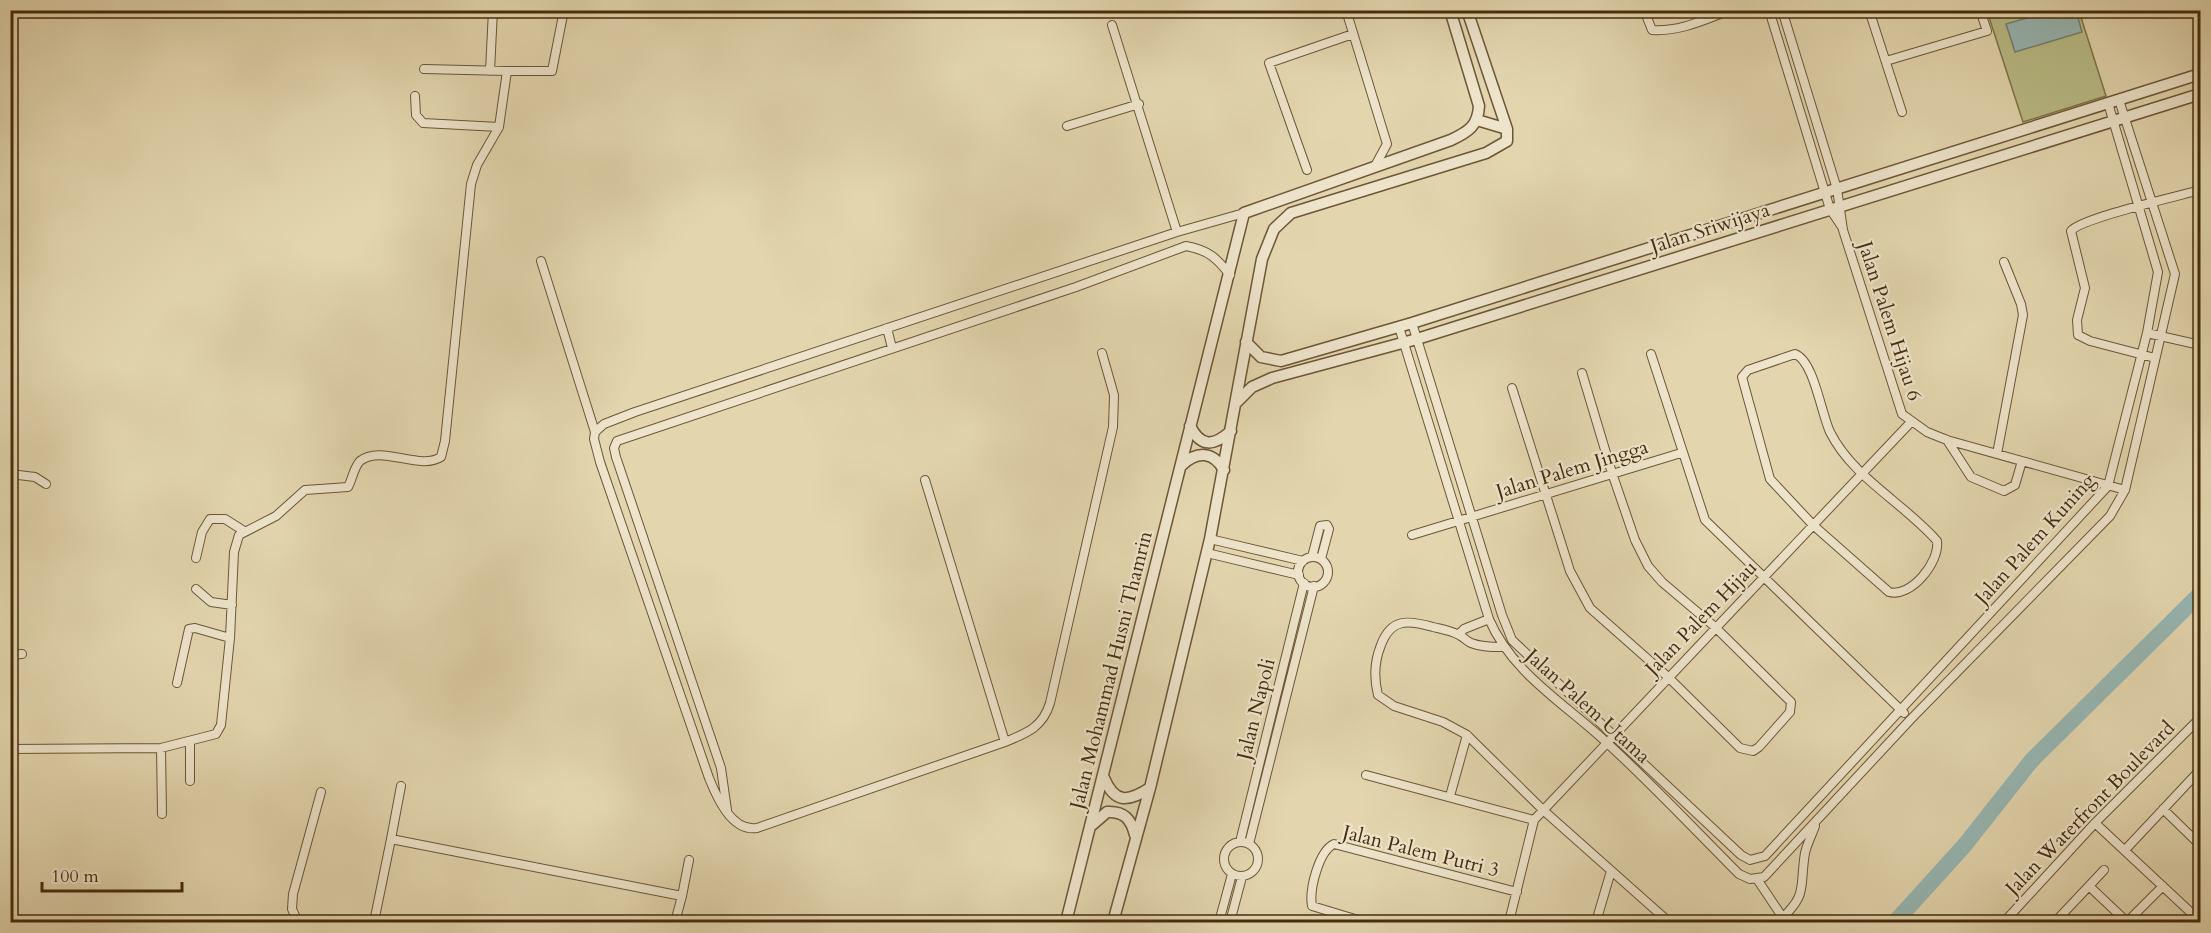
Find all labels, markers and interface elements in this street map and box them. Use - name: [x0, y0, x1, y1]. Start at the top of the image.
- street label: Jalan Sriwijaya: [1644, 196, 1773, 261]
- street label: Jalan Palem Hijau 6: [1851, 235, 1928, 404]
- street label: Jalan Palem Jingga: [1490, 433, 1652, 506]
- street label: Jalan Palem Kuning: [1967, 467, 2102, 613]
- street label: Jalan Mohammad Husni Thamrin: [1063, 527, 1159, 815]
- street label: Jalan Palem Hijau: [1637, 555, 1763, 684]
- street label: Jalan Palem Utama: [1517, 641, 1657, 770]
- street label: Jalan Napoli: [1230, 655, 1282, 766]
- street label: Jalan Waterfront Boulevard: [1997, 715, 2181, 903]
- street label: Jalan Palem Putri 3: [1337, 818, 1502, 884]
- scale bar: [42, 855, 182, 893]
- text: 100 m: [51, 864, 99, 889]

